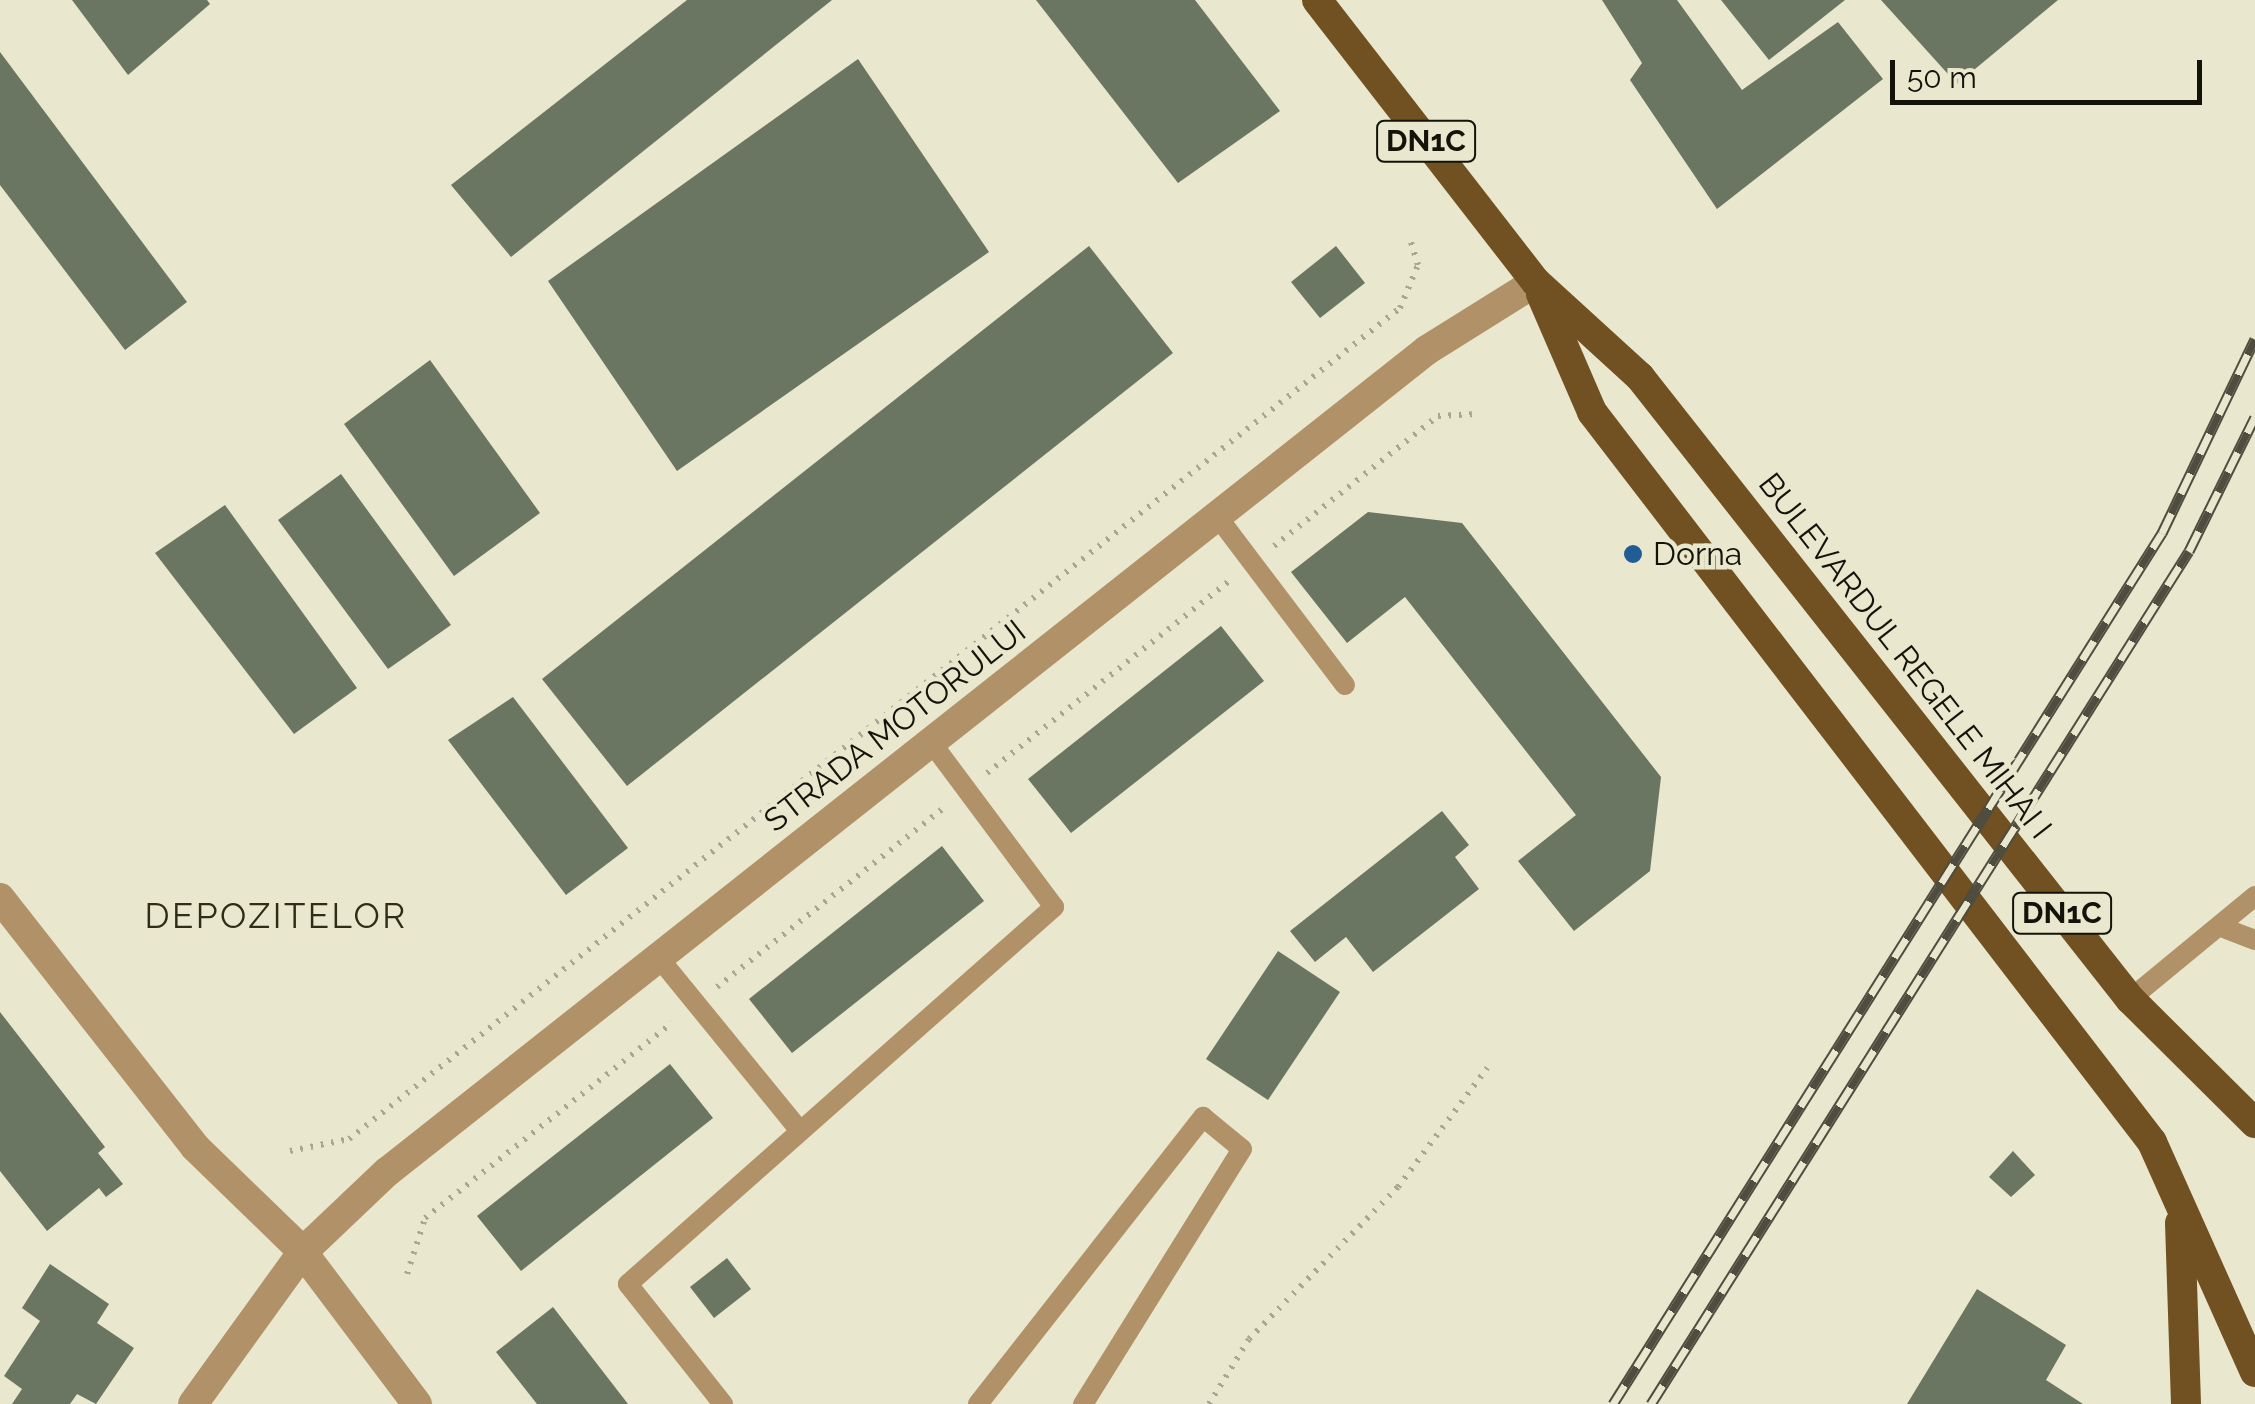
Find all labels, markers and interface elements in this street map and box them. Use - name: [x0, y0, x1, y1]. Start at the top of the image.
- scale bar: [1895, 40, 2208, 102]
- text: 50 m: [1907, 60, 1977, 95]
- road number: DN1C: [1376, 116, 1476, 166]
- street label: BULEVARDUL REGELE MIHAI I: [1750, 465, 2060, 847]
- place label: Dorna: [1653, 535, 1742, 573]
- marker: Dorna: [1622, 543, 1644, 565]
- street label: STRADA MOTORULUI: [756, 612, 1034, 840]
- road number: DN1C: [2012, 888, 2112, 938]
- district label: DEPOZITELOR: [144, 895, 408, 937]

